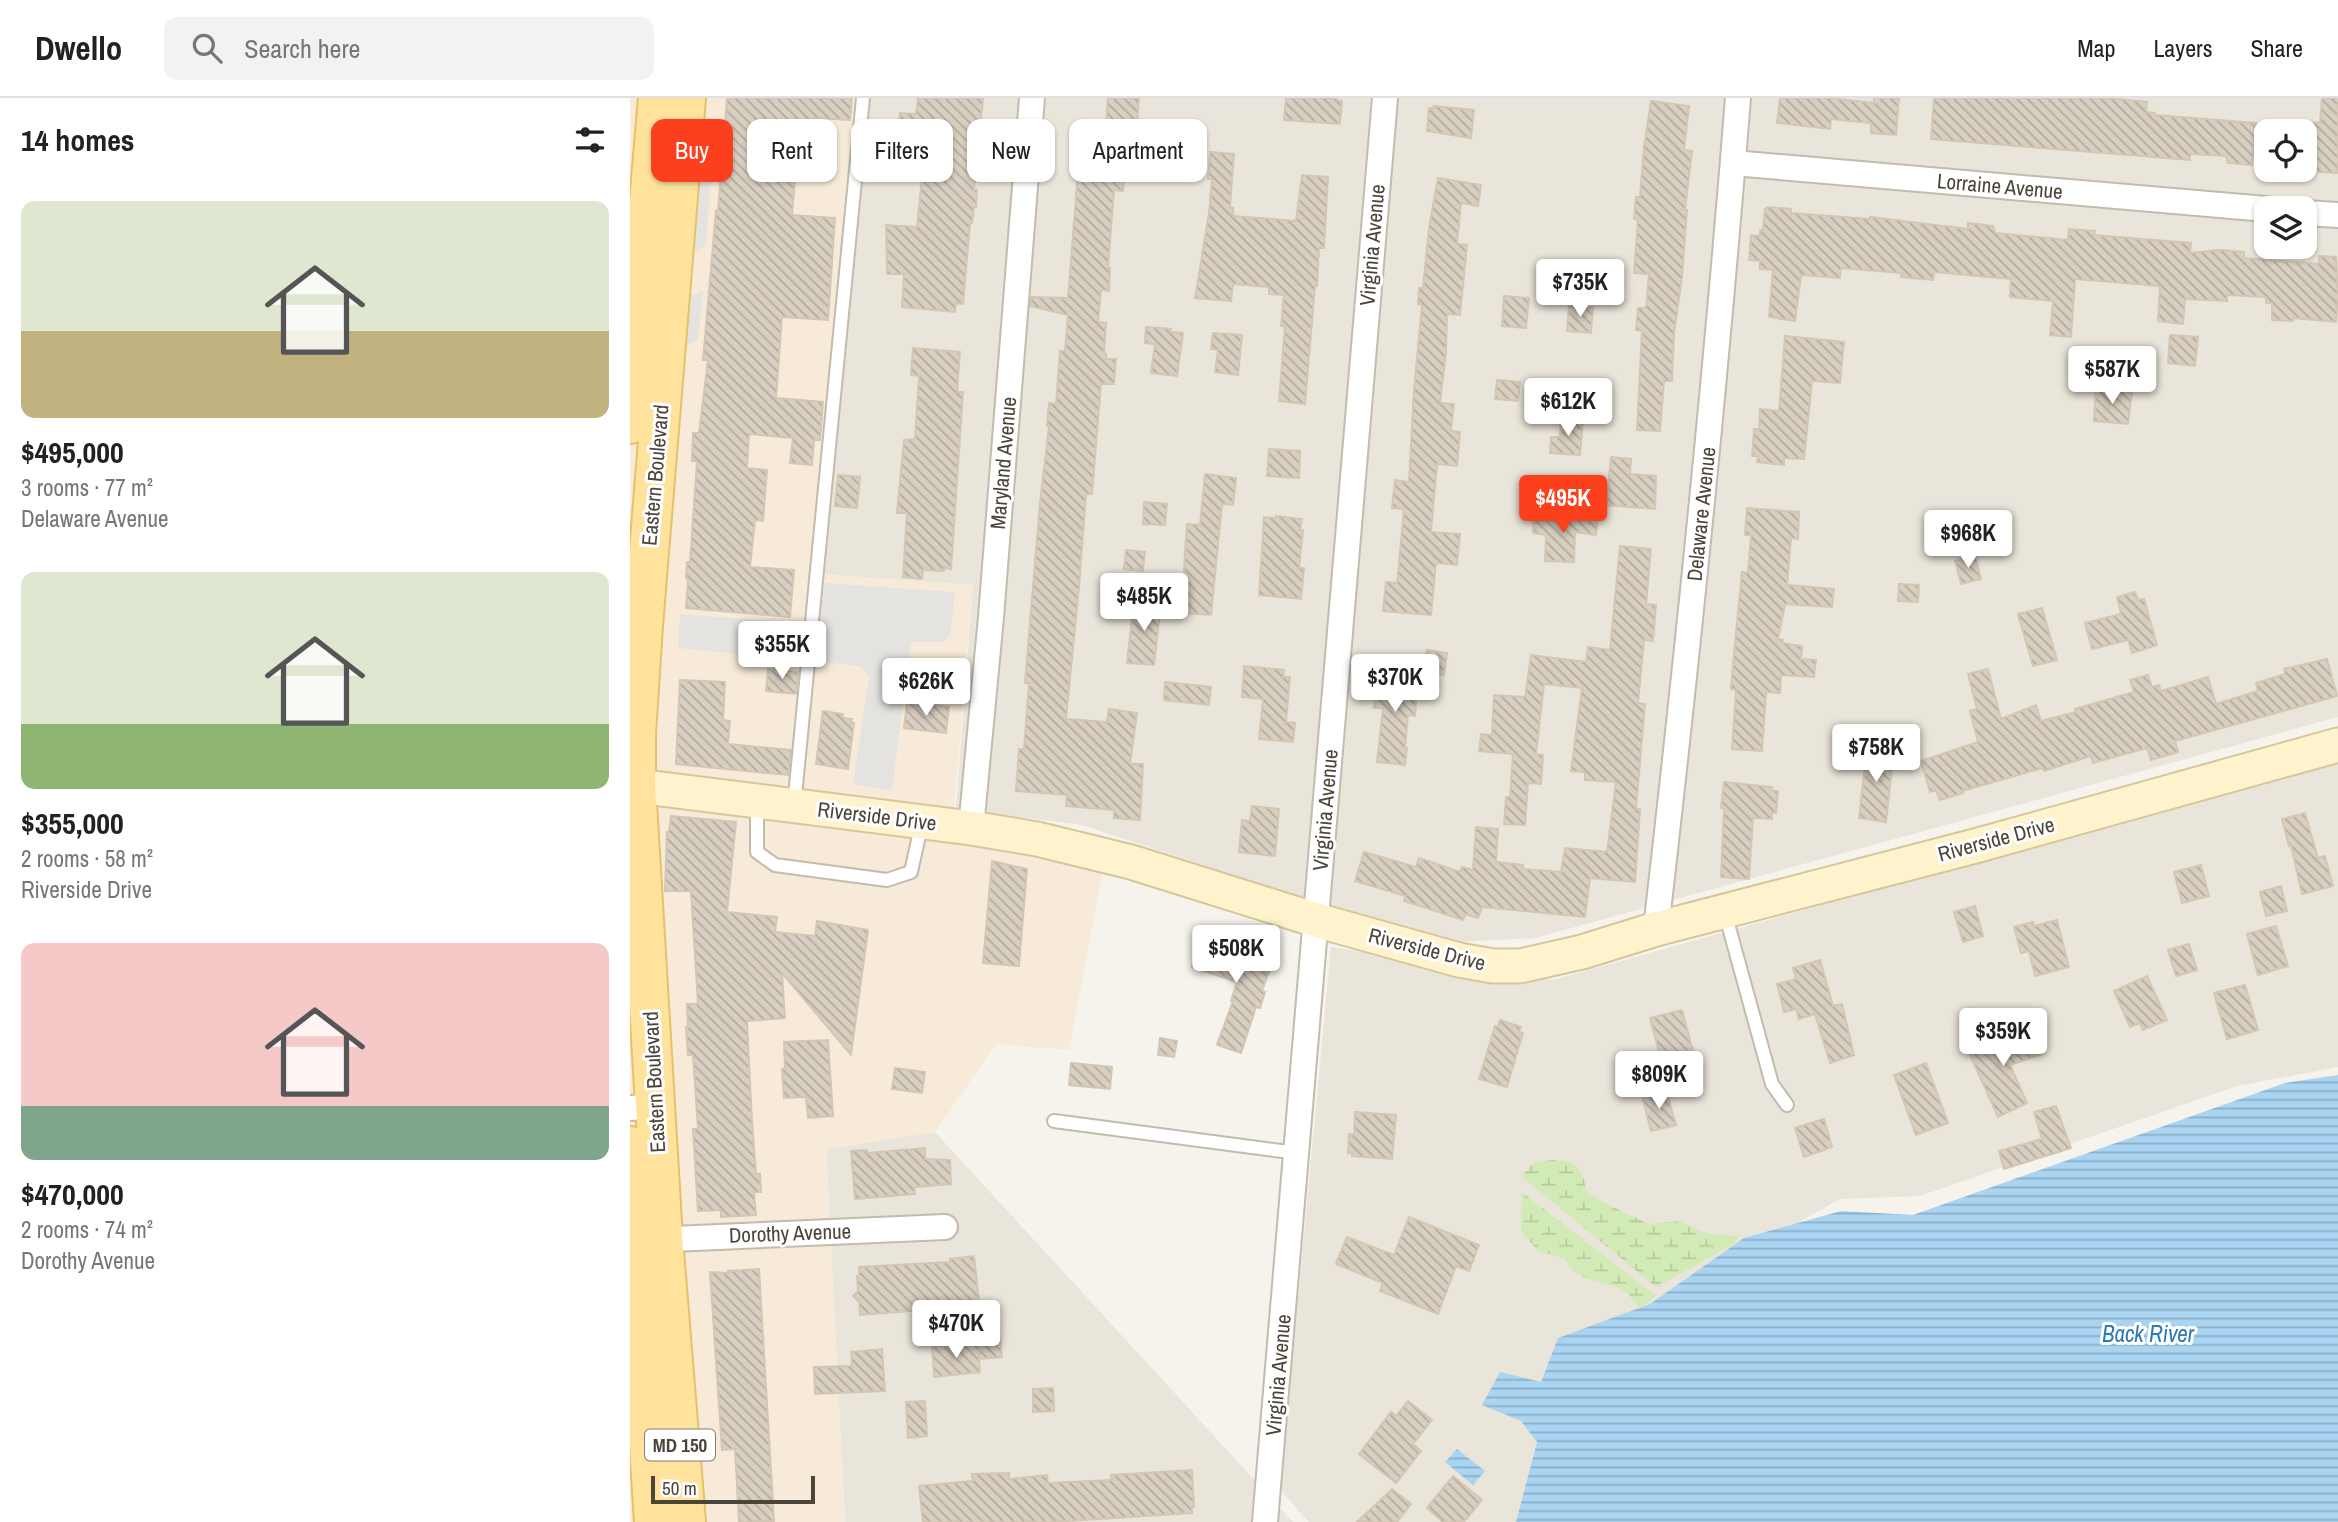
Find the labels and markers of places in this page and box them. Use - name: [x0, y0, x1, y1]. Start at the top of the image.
- pin: $735K: [1531, 260, 1629, 319]
- pin: $587K: [2063, 346, 2161, 406]
- pin: $612K: [1519, 378, 1617, 438]
- pin: $495K: [1514, 476, 1612, 535]
- pin: $968K: [1919, 510, 2017, 570]
- pin: $485K: [1095, 574, 1193, 633]
- pin: $355K: [733, 622, 831, 681]
- pin: $370K: [1346, 654, 1444, 714]
- pin: $626K: [877, 658, 975, 718]
- pin: $758K: [1827, 724, 1925, 784]
- pin: $508K: [1187, 926, 1285, 985]
- pin: $359K: [1954, 1009, 2052, 1068]
- pin: $809K: [1610, 1052, 1708, 1111]
- pin: $470K: [907, 1300, 1005, 1360]

